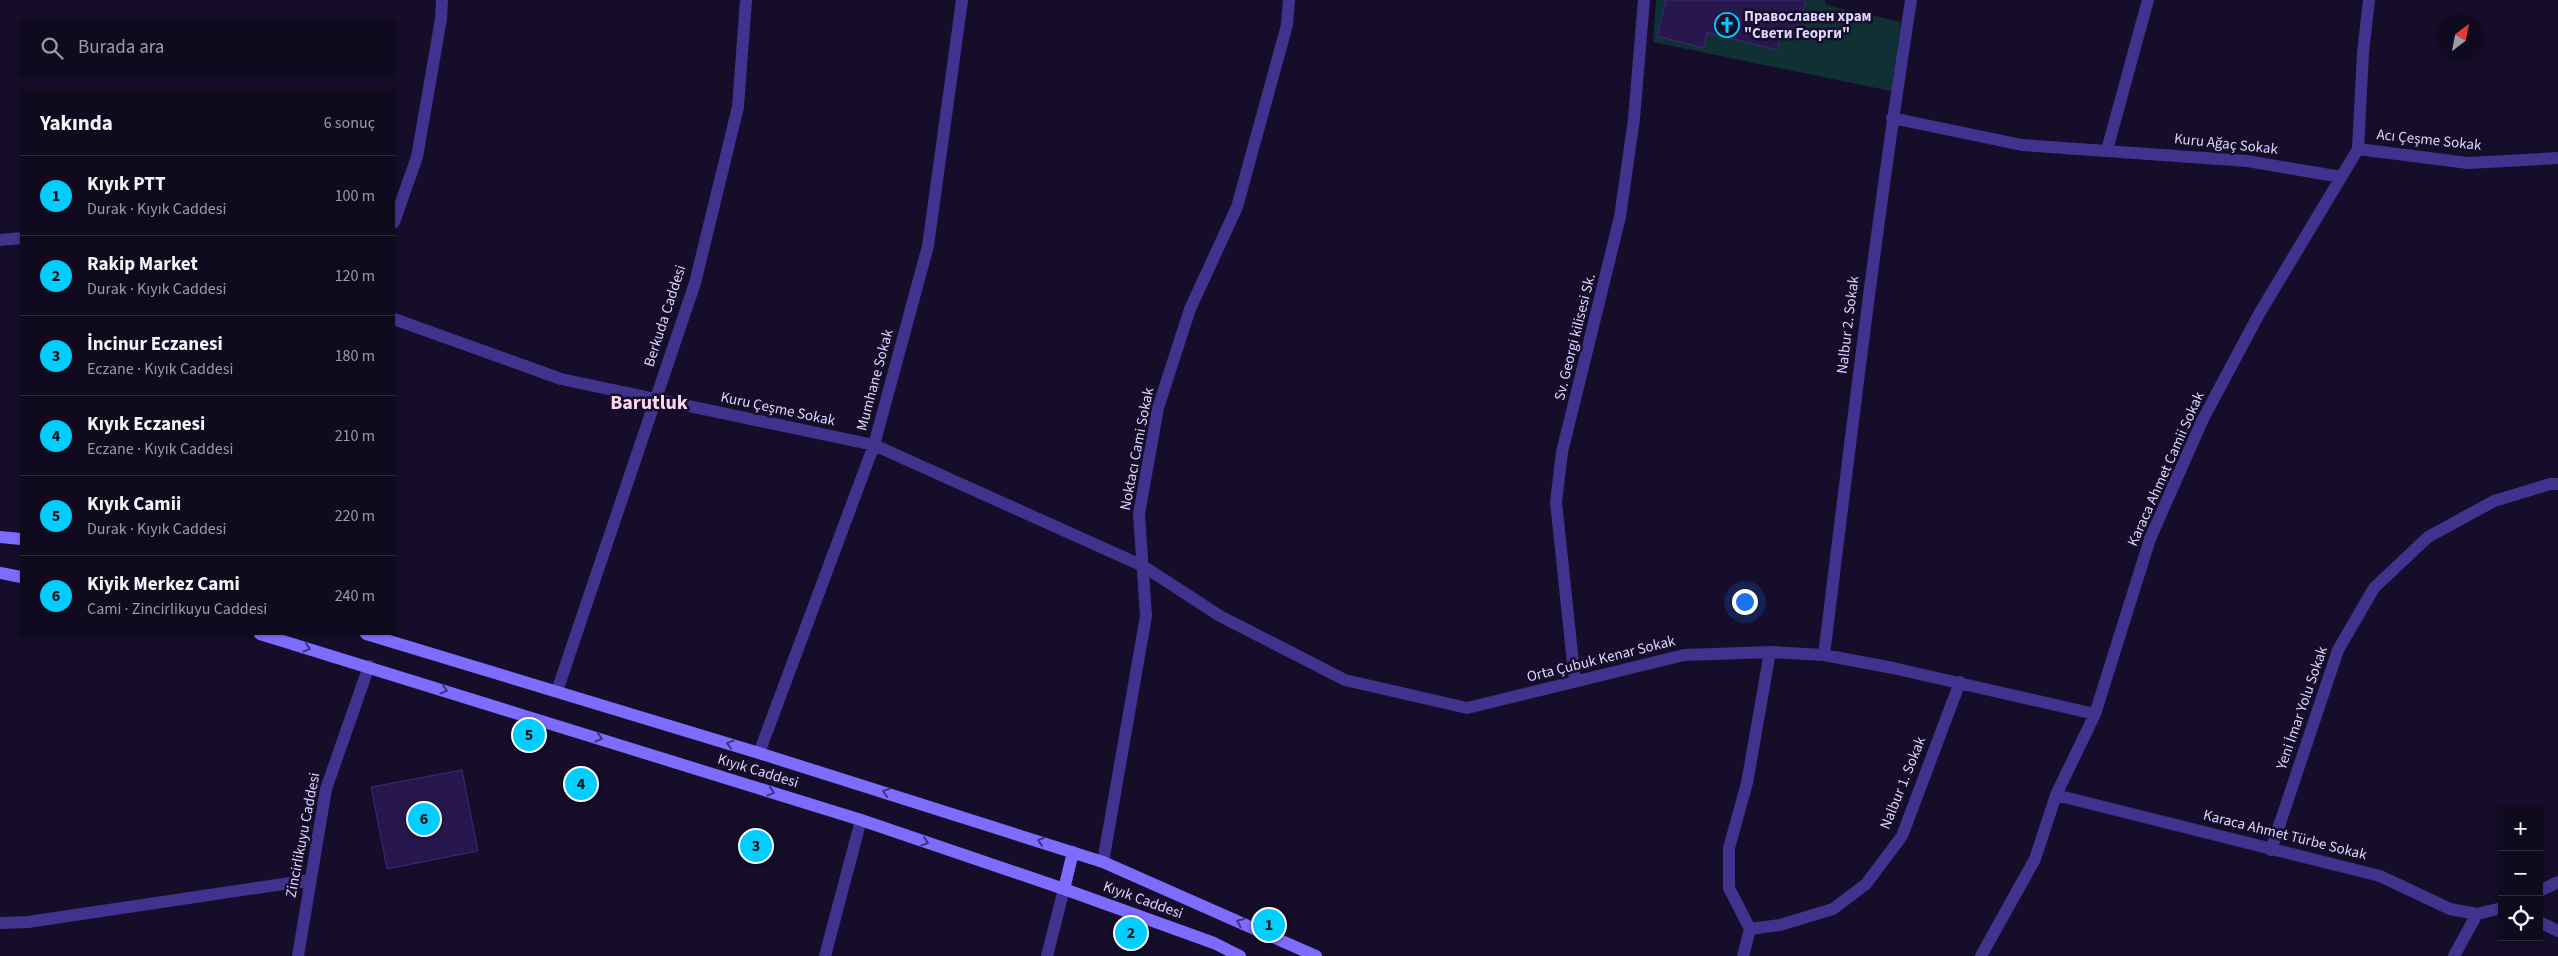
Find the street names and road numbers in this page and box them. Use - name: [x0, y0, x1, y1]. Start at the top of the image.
- street label: Acı Çeşme Sokak: [2376, 124, 2483, 156]
- street label: Kuru Ağaç Sokak: [2173, 128, 2280, 160]
- street label: Berkuda Caddesi: [639, 262, 691, 370]
- street label: Sv. Georgi kilisesi Sk.: [1549, 271, 1601, 403]
- street label: Nalbur 2. Sokak: [1832, 274, 1864, 375]
- street label: Mumhane Sokak: [851, 326, 899, 433]
- street label: Noktacı Cami Sokak: [1115, 385, 1159, 512]
- street label: Kuru Çeşme Sokak: [719, 387, 838, 432]
- street label: Karaca Ahmet Camii Sokak: [2122, 388, 2210, 550]
- street label: Orta Çubuk Kenar Sokak: [1525, 630, 1678, 688]
- street label: Yeni İmar Yolu Sokak: [2271, 643, 2333, 773]
- street label: Nalbur 1. Sokak: [1875, 733, 1931, 833]
- street label: Kıyık Caddesi: [715, 749, 801, 793]
- street label: Zincirlikuyu Caddesi: [281, 771, 325, 899]
- street label: Karaca Ahmet Türbe Sokak: [2201, 805, 2370, 866]
- street label: Kıyık Caddesi: [1100, 876, 1186, 924]

